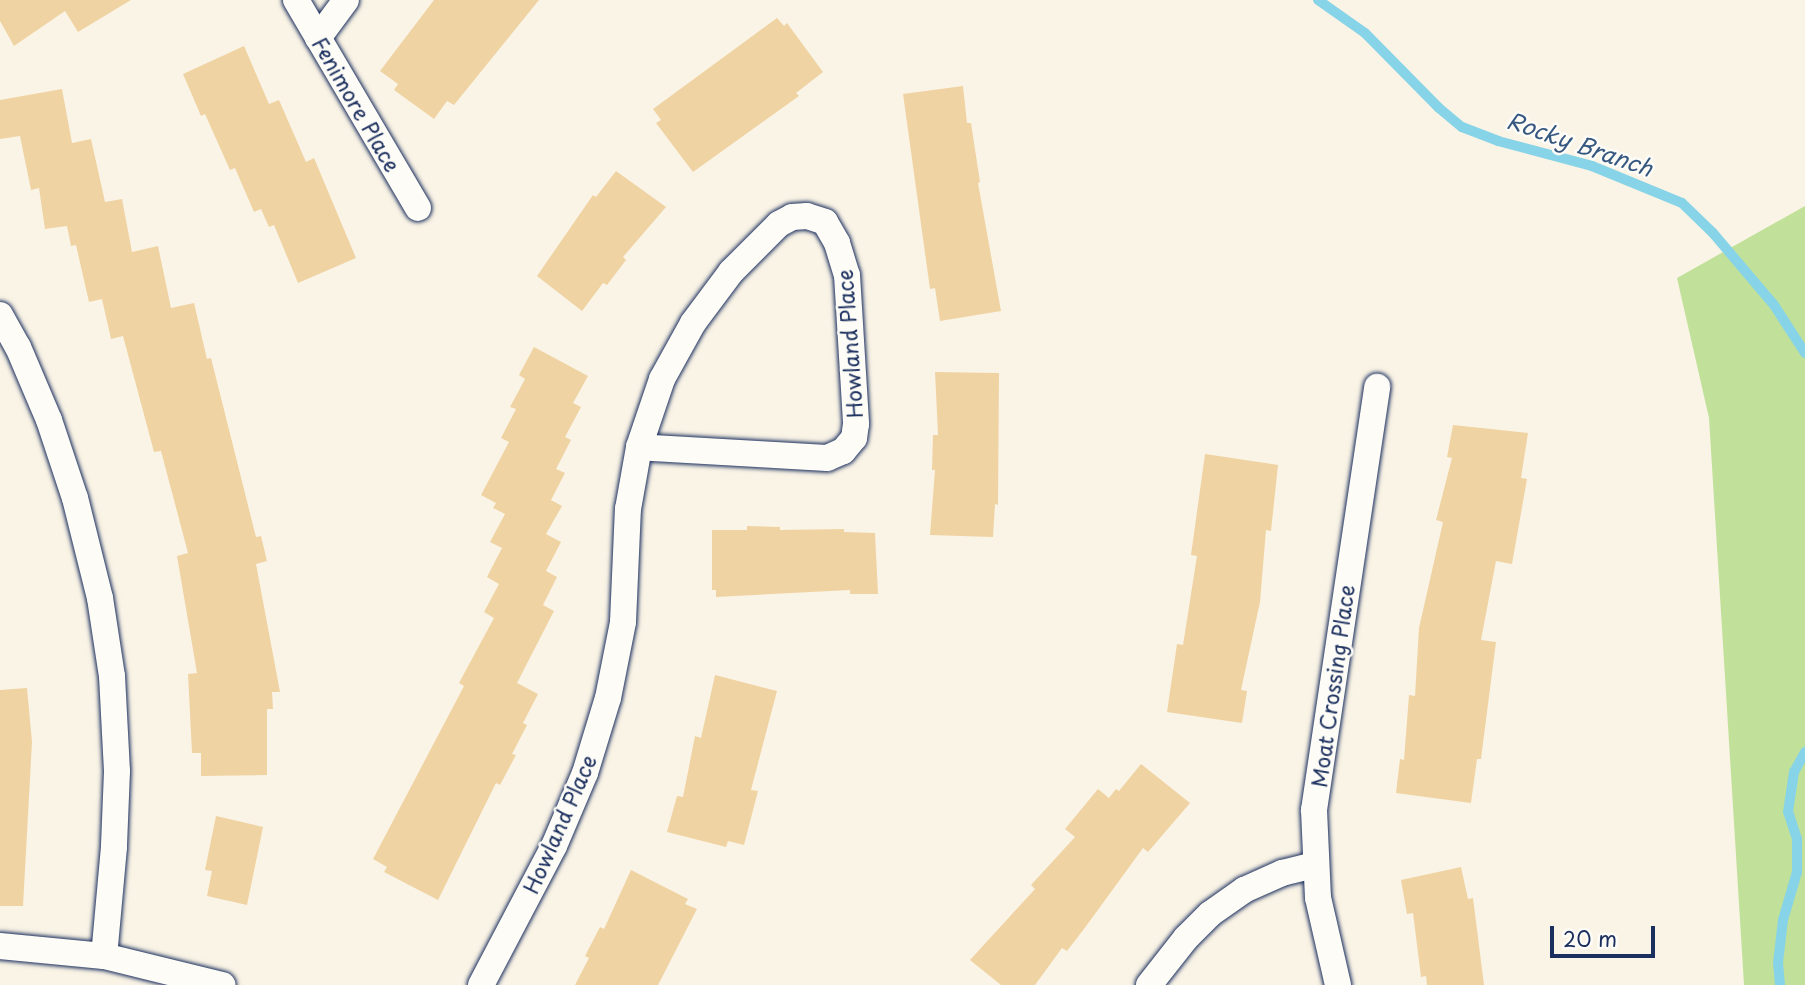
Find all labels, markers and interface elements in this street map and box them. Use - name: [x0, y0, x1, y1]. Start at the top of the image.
- street label: Fenimore Place: [308, 32, 406, 176]
- water label: Rocky Branch: [1503, 106, 1657, 182]
- street label: Howland Place: [831, 268, 867, 420]
- street label: Moat Crossing Place: [1305, 582, 1359, 790]
- street label: Howland Place: [517, 750, 601, 898]
- scale bar: [1553, 912, 1658, 956]
- text: 20 m: [1563, 922, 1617, 954]

